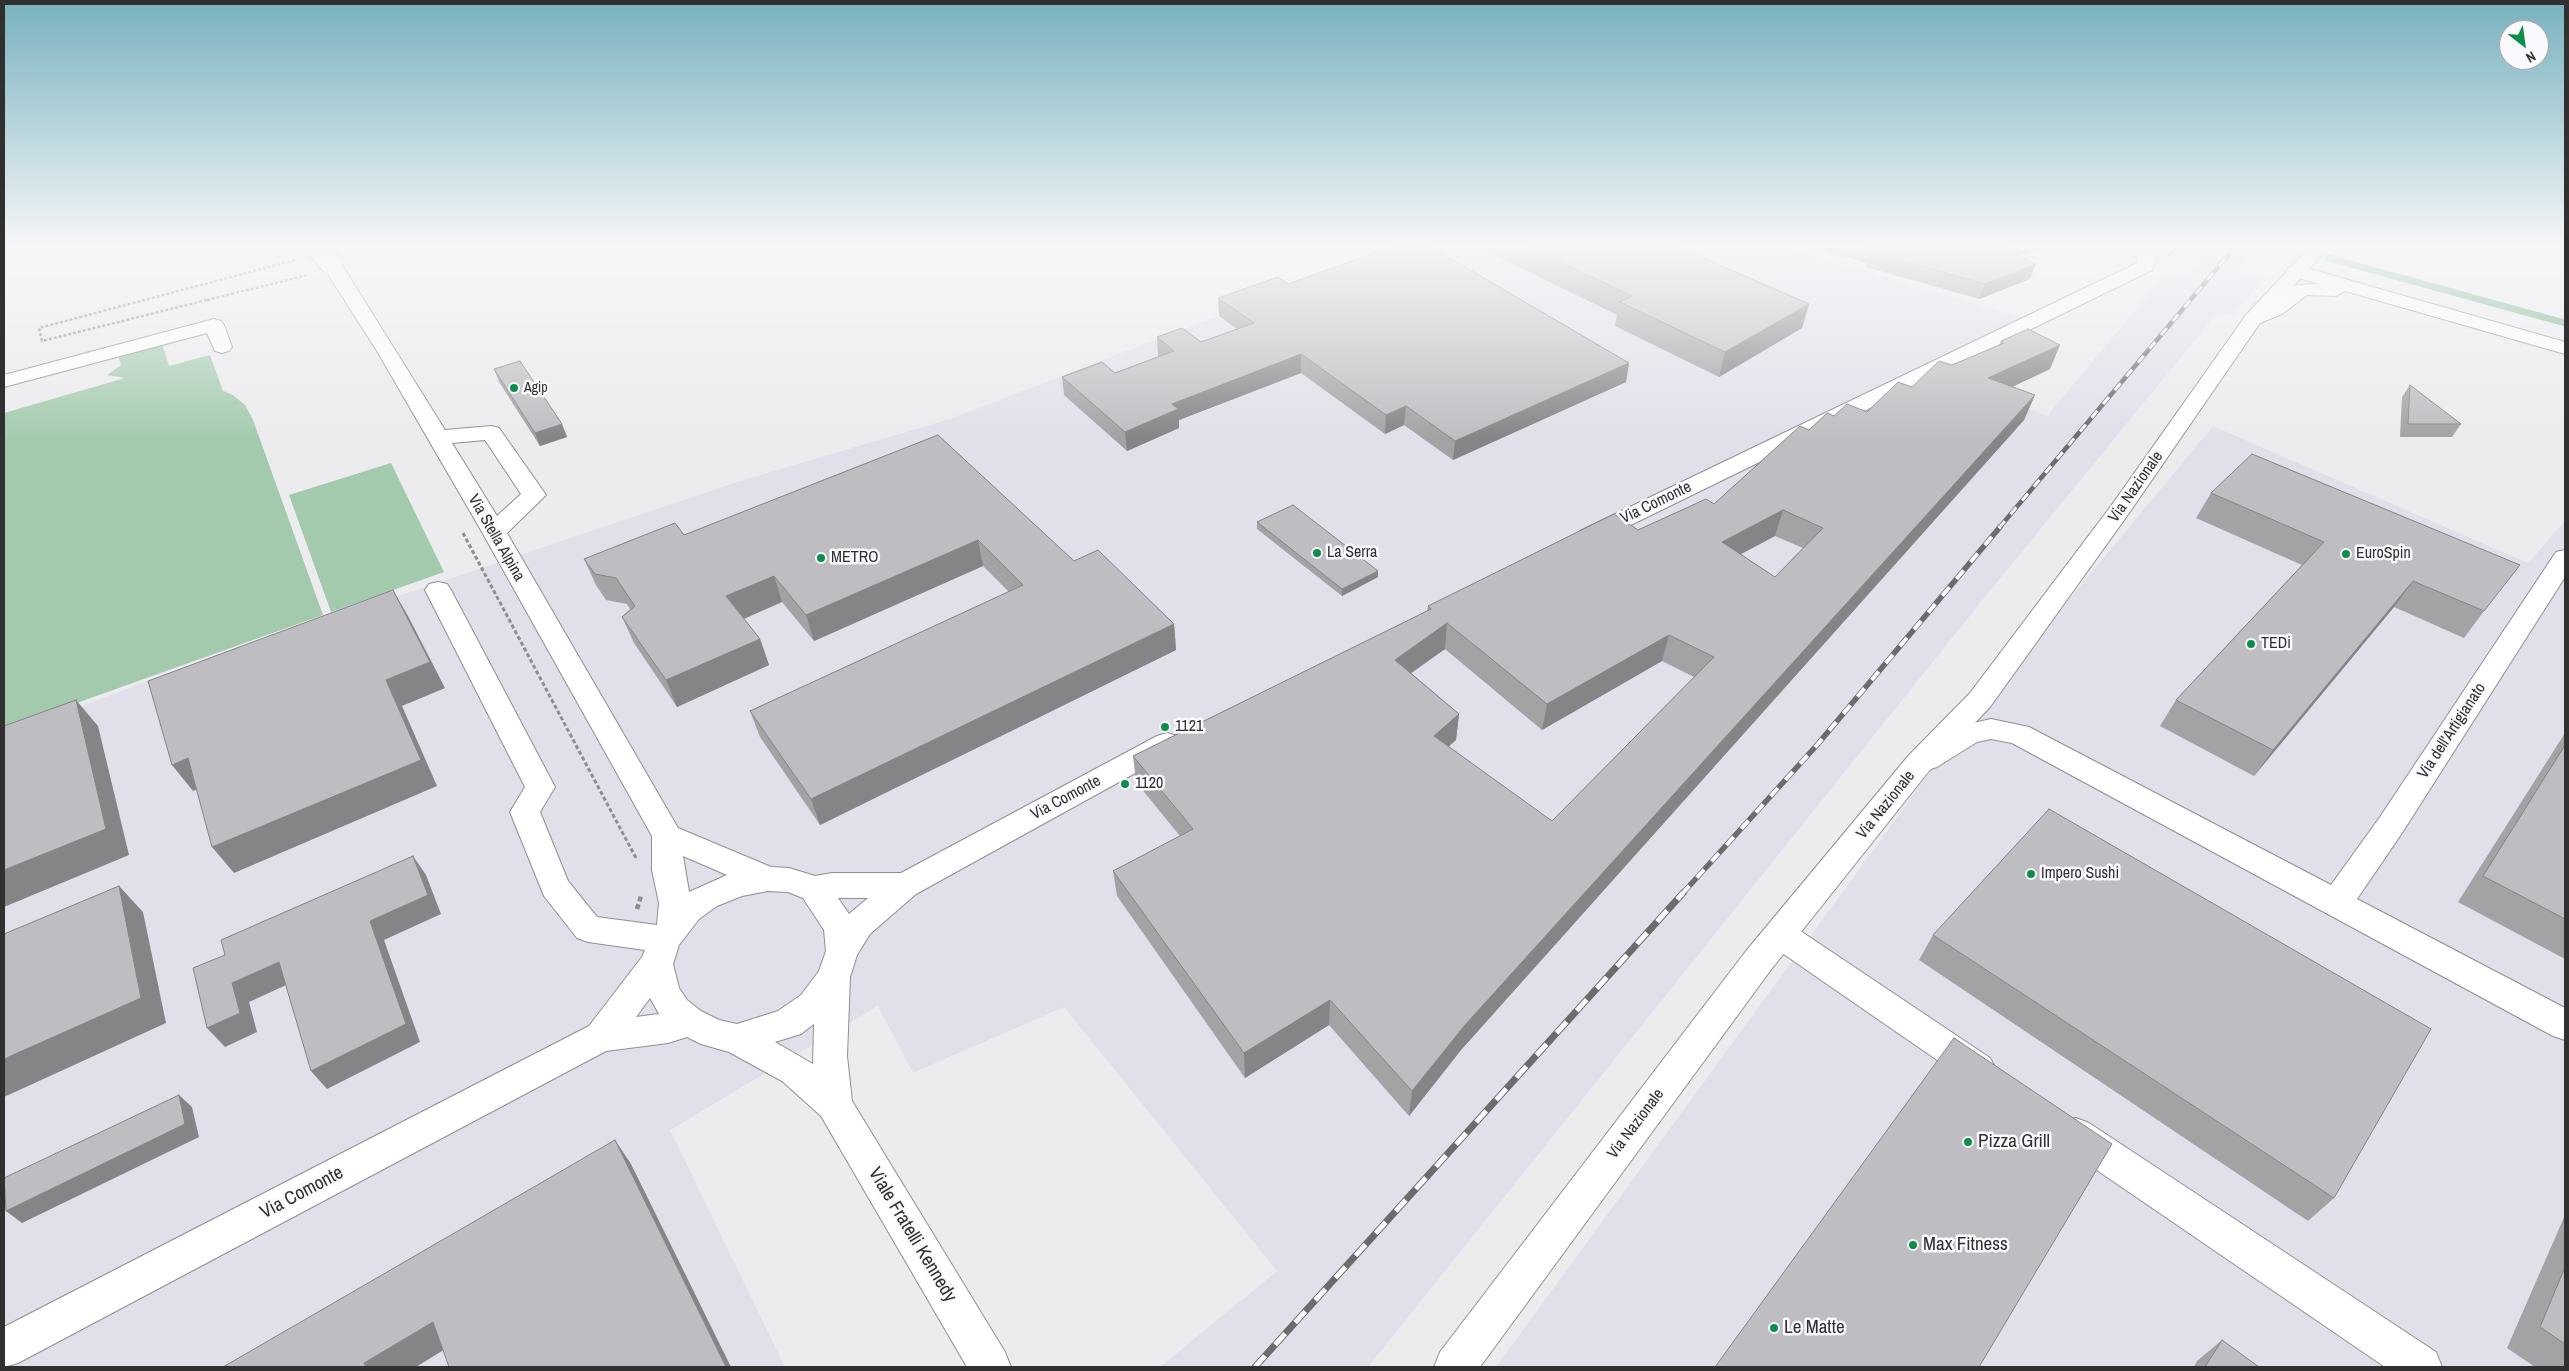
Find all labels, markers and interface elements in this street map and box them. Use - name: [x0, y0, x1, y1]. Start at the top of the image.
- north arrow: [2499, 20, 2549, 70]
- text: N: [2523, 47, 2539, 67]
- place label: Agip: [524, 380, 548, 396]
- marker: Agip: [508, 382, 520, 394]
- street label: Via Nazionale: [2105, 448, 2167, 526]
- street label: Via Comonte: [1617, 478, 1695, 528]
- street label: Via Stella Alpina: [463, 491, 529, 585]
- place label: La Serra: [1327, 543, 1377, 563]
- place label: EuroSpin: [2356, 544, 2411, 564]
- marker: La Serra: [1311, 547, 1323, 559]
- place label: METRO: [831, 548, 878, 568]
- marker: EuroSpin: [2340, 548, 2352, 560]
- marker: METRO: [815, 552, 827, 564]
- place label: TEDi: [2261, 634, 2291, 654]
- marker: TEDi: [2245, 638, 2257, 650]
- street label: Via dell'Artigianato: [2414, 680, 2490, 782]
- place label: 1121: [1175, 717, 1203, 737]
- marker: 1121: [1159, 721, 1171, 733]
- street label: Via Nazionale: [1853, 767, 1919, 843]
- street label: Via Comonte: [1028, 772, 1104, 824]
- place label: 1120: [1135, 774, 1163, 794]
- marker: 1120: [1119, 778, 1131, 790]
- place label: Impero Sushi: [2041, 864, 2119, 884]
- marker: Impero Sushi: [2025, 868, 2037, 880]
- street label: Via Nazionale: [1604, 1085, 1668, 1163]
- place label: Pizza Grill: [1978, 1131, 2050, 1153]
- marker: Pizza Grill: [1962, 1136, 1974, 1148]
- street label: Via Comonte: [257, 1162, 347, 1224]
- street label: Viale Fratelli Kennedy: [863, 1164, 961, 1306]
- place label: Max Fitness: [1923, 1234, 2008, 1256]
- marker: Max Fitness: [1907, 1239, 1919, 1251]
- place label: Le Matte: [1784, 1317, 1845, 1339]
- marker: Le Matte: [1768, 1322, 1780, 1334]

